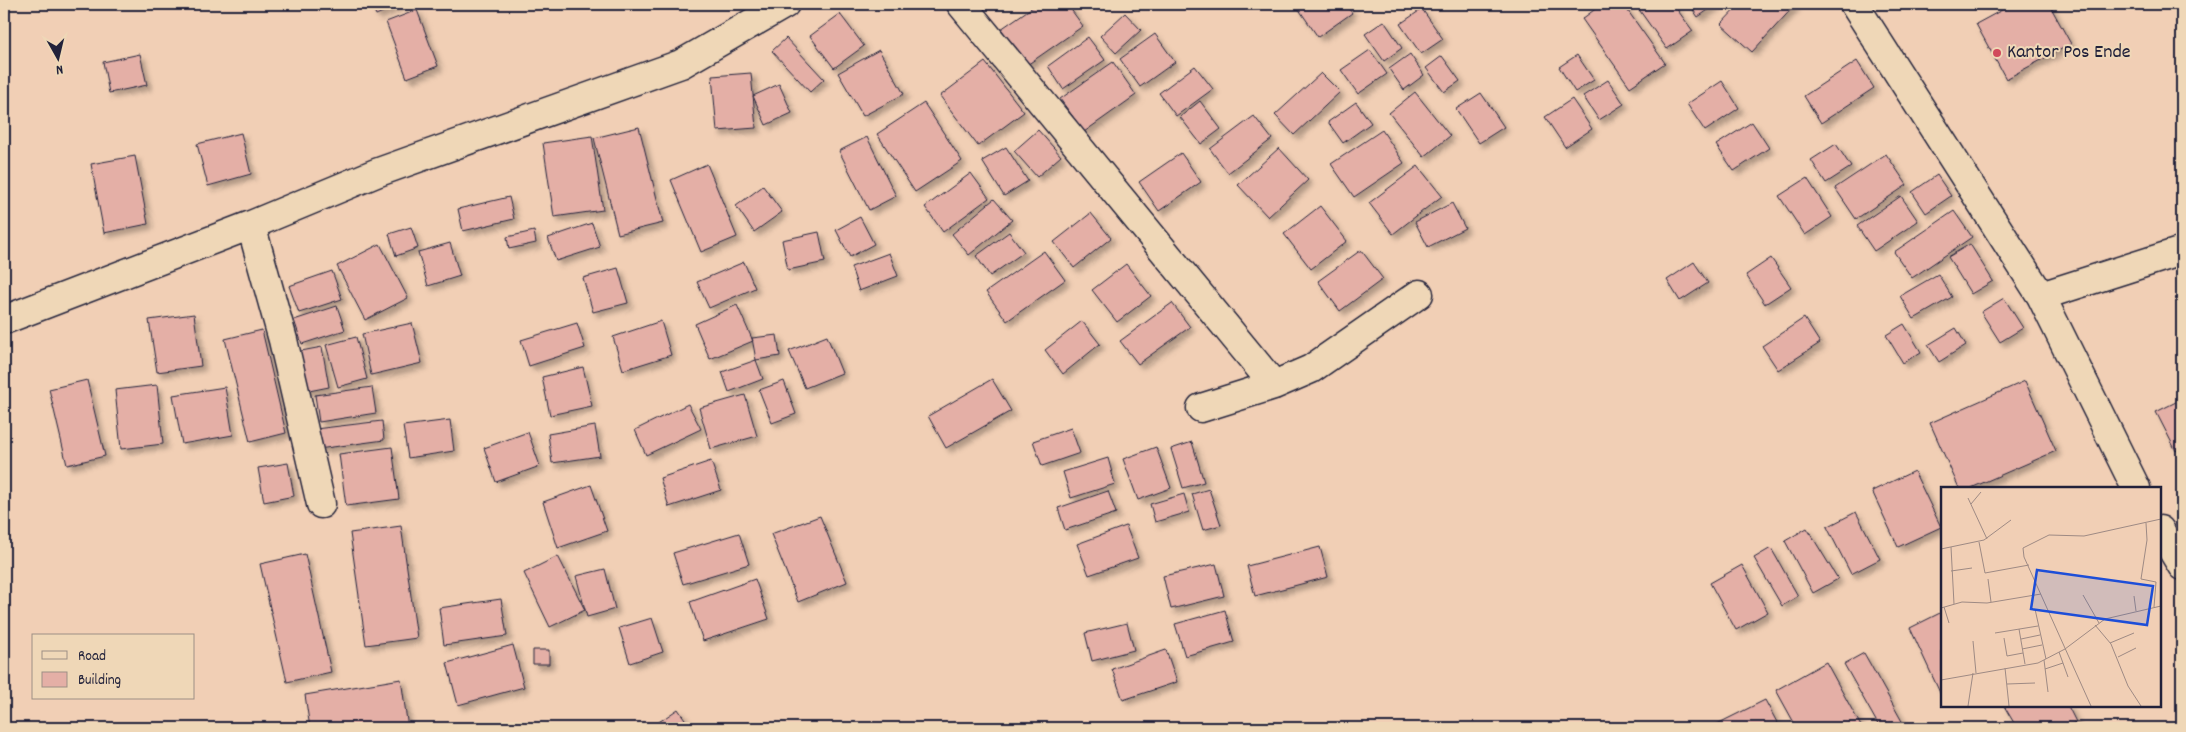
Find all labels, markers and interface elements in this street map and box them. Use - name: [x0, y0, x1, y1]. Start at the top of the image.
- north arrow: [32, 32, 82, 82]
- place label: Kantor Pos Ende: [2007, 39, 2131, 67]
- marker: Kantor Pos Ende: [1991, 47, 2003, 59]
- text: N: [55, 59, 64, 79]
- inset map: [1941, 487, 2161, 707]
- legend: [32, 634, 195, 700]
- text: Road: [78, 646, 106, 668]
- text: Building: [78, 670, 121, 692]

